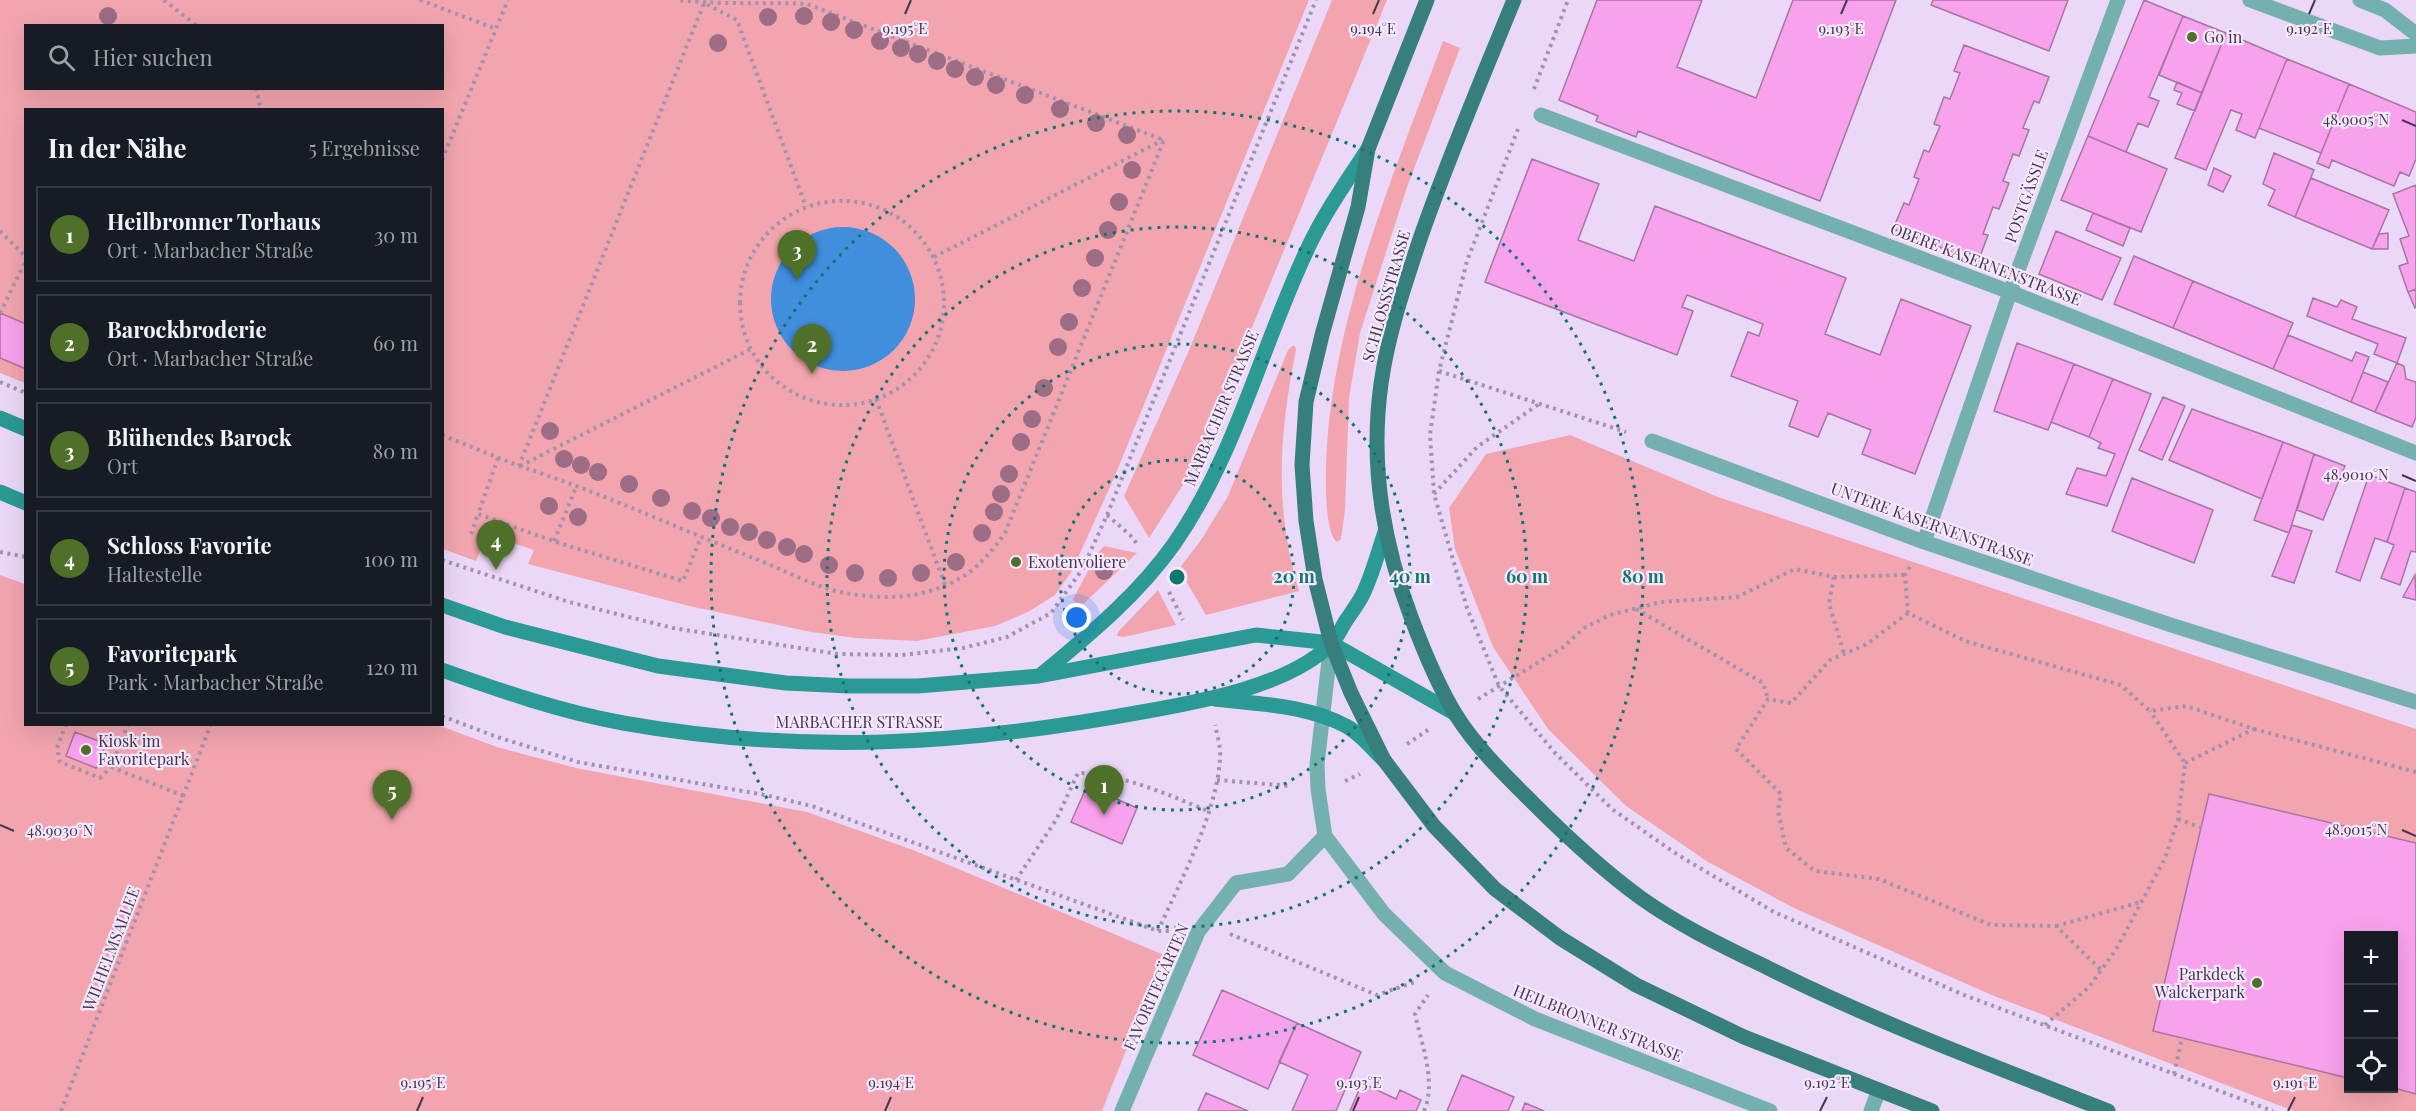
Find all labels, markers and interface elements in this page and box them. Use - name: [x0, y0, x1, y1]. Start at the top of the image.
- text: 9.195°E: [883, 18, 927, 38]
- text: 9.194°E: [1350, 18, 1396, 38]
- text: 9.193°E: [1818, 18, 1864, 38]
- text: 9.192°E: [2286, 18, 2332, 38]
- search box: [24, 24, 444, 90]
- place label: Go in: [2204, 26, 2243, 47]
- marker: Go in: [2185, 30, 2199, 44]
- icon: search: [45, 41, 78, 74]
- text: Hier suchen: [93, 42, 213, 72]
- text: 48.9005°N: [2323, 109, 2390, 129]
- text: In der Nähe: [48, 130, 187, 165]
- text: 5 Ergebnisse: [308, 134, 420, 161]
- street label: POSTGÄSSLE: [1999, 146, 2052, 245]
- text: Heilbronner Torhaus: [107, 206, 321, 236]
- street label: OBERE KASERNENSTRASSE: [1888, 217, 2085, 310]
- text: 1: [66, 221, 73, 248]
- text: 30 m: [374, 221, 418, 248]
- street label: SCHLOSSSTRASSE: [1357, 227, 1414, 364]
- pin: 3: [778, 230, 816, 280]
- text: Ort · Marbacher Straße: [107, 236, 313, 263]
- text: Barockbroderie: [107, 314, 267, 344]
- pin: 2: [792, 324, 832, 374]
- street label: MARBACHER STRASSE: [1178, 327, 1263, 489]
- text: 2: [64, 329, 75, 356]
- text: 60 m: [373, 329, 418, 356]
- text: Ort · Marbacher Straße: [107, 344, 313, 371]
- text: Blühendes Barock: [107, 422, 292, 452]
- text: 3: [65, 437, 74, 464]
- text: 80 m: [373, 437, 418, 464]
- text: Ort: [107, 452, 138, 479]
- text: 48.9010°N: [2323, 464, 2389, 484]
- street label: UNTERE KASERNENSTRASSE: [1828, 477, 2036, 570]
- pin: 4: [476, 520, 516, 570]
- text: Schloss Favorite: [107, 530, 272, 560]
- text: 4: [64, 545, 75, 572]
- text: 100 m: [364, 545, 418, 572]
- place label: Exotenvoliere: [1028, 551, 1126, 572]
- marker: Exotenvoliere: [1009, 555, 1023, 569]
- text: Haltestelle: [107, 560, 202, 587]
- text: 20 m: [1273, 564, 1315, 588]
- text: 40 m: [1389, 564, 1432, 588]
- text: 60 m: [1506, 564, 1549, 588]
- text: 80 m: [1622, 564, 1665, 588]
- centre of rings: [1167, 567, 1187, 587]
- your location: [1062, 603, 1091, 632]
- text: Favoritepark: [107, 638, 237, 668]
- text: 5: [65, 653, 74, 680]
- text: 120 m: [366, 653, 418, 680]
- text: Park · Marbacher Straße: [107, 668, 324, 695]
- street label: MARBACHER STRASSE: [776, 711, 942, 732]
- place label: Kiosk im Favoritepark: [98, 730, 190, 769]
- marker: Kiosk im Favoritepark: [79, 743, 93, 757]
- pin: 1: [1084, 766, 1124, 815]
- pin: 5: [372, 770, 412, 820]
- text: 48.9015°N: [2325, 819, 2388, 839]
- text: 48.9030°N: [27, 820, 94, 840]
- street label: WILHELMSALLEE: [77, 884, 144, 1015]
- street label: FAVORITEGÄRTEN: [1118, 920, 1193, 1054]
- map controls: [2344, 931, 2398, 1093]
- button: +: [2344, 931, 2398, 985]
- place label: Parkdeck Walckerpark: [2154, 963, 2245, 1002]
- marker: Parkdeck Walckerpark: [2250, 976, 2264, 990]
- street label: HEILBRONNER STRASSE: [1510, 979, 1686, 1066]
- button: −: [2344, 985, 2398, 1039]
- button: locate: [2344, 1039, 2398, 1093]
- text: 9.195°E: [401, 1072, 445, 1092]
- text: 9.194°E: [868, 1072, 914, 1092]
- text: 9.193°E: [1336, 1072, 1382, 1092]
- text: 9.192°E: [1804, 1072, 1850, 1092]
- text: 9.191°E: [2273, 1072, 2317, 1092]

